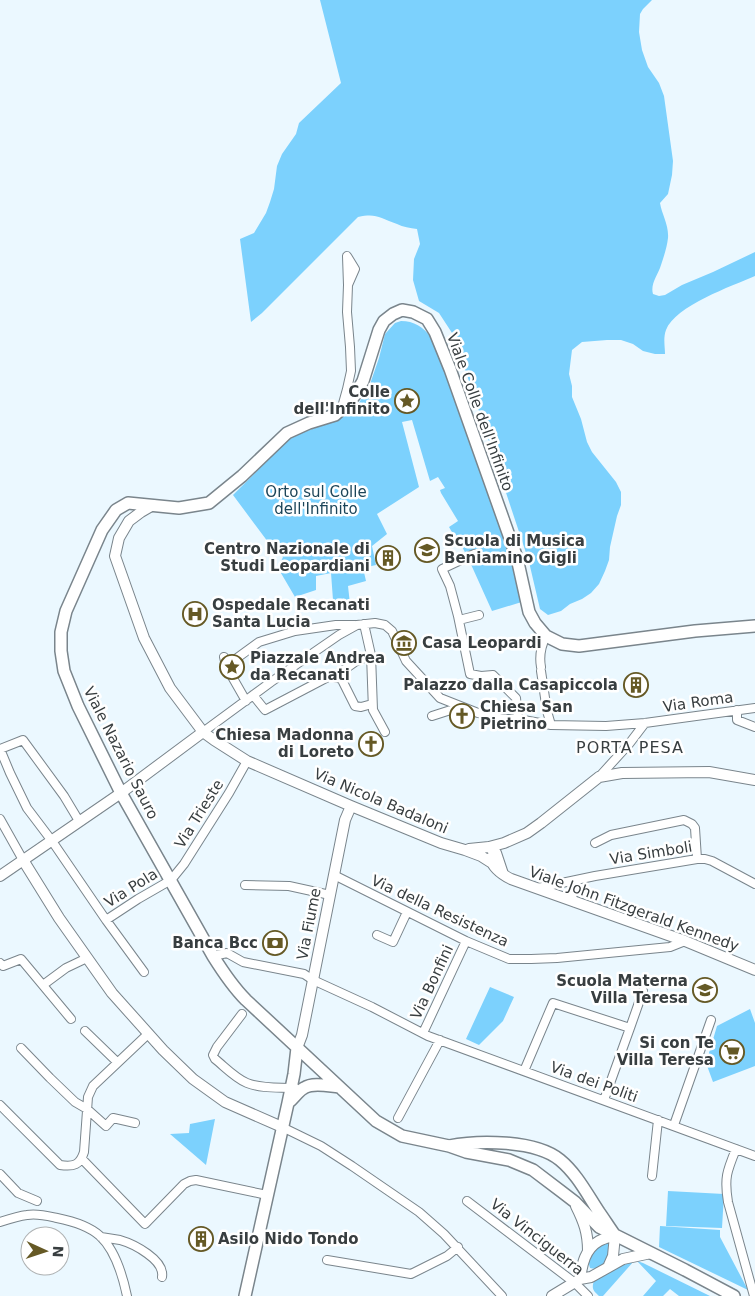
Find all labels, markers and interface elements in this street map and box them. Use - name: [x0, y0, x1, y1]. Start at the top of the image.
- street label: Viale Colle dell'Infinito: [443, 331, 517, 493]
- place label: Colle dell'Infinito: [294, 383, 390, 418]
- place icon: Colle dell'Infinito: [394, 388, 420, 414]
- park label: Orto sul Colle dell'Infinito: [265, 483, 367, 518]
- place label: Scuola di Musica Beniamino Gigli: [444, 532, 585, 567]
- school or university icon: Scuola di Musica Beniamino Gigli: [414, 537, 440, 563]
- place label: Centro Nazionale di Studi Leopardiani: [204, 540, 370, 575]
- building icon: Centro Nazionale di Studi Leopardiani: [375, 545, 401, 571]
- place label: Ospedale Recanati Santa Lucia: [212, 596, 370, 631]
- hospital icon: Ospedale Recanati Santa Lucia: [182, 601, 208, 627]
- museum icon: Casa Leopardi: [391, 630, 417, 656]
- place label: Casa Leopardi: [422, 634, 542, 652]
- place label: Piazzale Andrea da Recanati: [250, 649, 385, 684]
- place icon: Piazzale Andrea da Recanati: [219, 654, 245, 680]
- building icon: Palazzo dalla Casapiccola: [623, 672, 649, 698]
- place label: Palazzo dalla Casapiccola: [403, 676, 618, 694]
- street label: Viale Nazario Sauro: [80, 684, 162, 822]
- street label: Via Roma: [662, 688, 734, 716]
- place label: Chiesa San Pietrino: [480, 698, 573, 733]
- church icon: Chiesa San Pietrino: [449, 703, 475, 729]
- place label: Chiesa Madonna di Loreto: [215, 726, 354, 761]
- church icon: Chiesa Madonna di Loreto: [358, 731, 384, 757]
- district label: PORTA PESA: [576, 738, 684, 757]
- street label: Via Nicola Badaloni: [311, 765, 451, 837]
- street label: Via Trieste: [171, 776, 227, 852]
- street label: Via Simboli: [608, 838, 694, 868]
- street label: Viale John Fitzgerald Kennedy: [527, 863, 741, 955]
- street label: Via Pola: [101, 865, 161, 911]
- street label: Via della Resistenza: [368, 871, 512, 951]
- street label: Via Fiume: [293, 886, 325, 962]
- bank icon: Banca Bcc: [262, 930, 288, 956]
- place label: Banca Bcc: [172, 934, 258, 952]
- street label: Via Bonfini: [407, 942, 457, 1022]
- place label: Scuola Materna Villa Teresa: [556, 972, 688, 1007]
- school or university icon: Scuola Materna Villa Teresa: [692, 977, 718, 1003]
- place label: Si con Te Villa Teresa: [617, 1034, 714, 1069]
- supermarket icon: Si con Te Villa Teresa: [719, 1039, 745, 1065]
- street label: Via dei Politi: [548, 1058, 640, 1106]
- street label: Via Vinciguerra: [487, 1195, 587, 1279]
- north arrow: [20, 1226, 70, 1276]
- building icon: Asilo Nido Tondo: [188, 1226, 214, 1252]
- place label: Asilo Nido Tondo: [218, 1230, 359, 1248]
- text: N: [50, 1245, 66, 1258]

